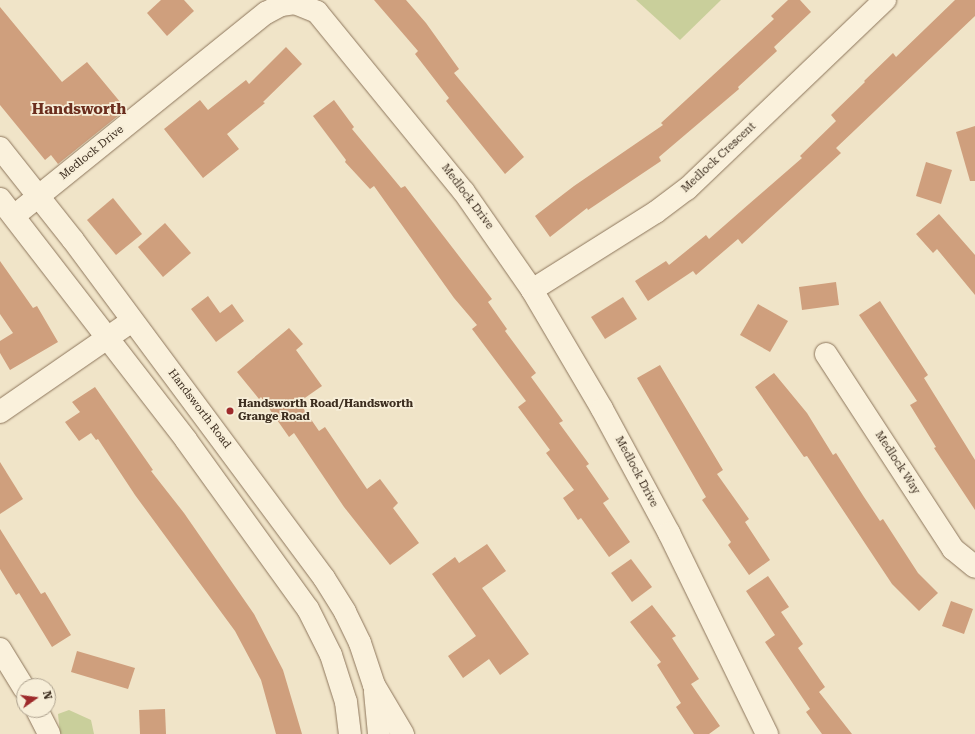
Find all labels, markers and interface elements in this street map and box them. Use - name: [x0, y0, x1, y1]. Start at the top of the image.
- district label: Handsworth: [32, 101, 126, 119]
- street label: Medlock Crescent: [679, 120, 759, 196]
- street label: Medlock Drive: [57, 123, 127, 183]
- street label: Medlock Drive: [438, 162, 496, 232]
- street label: Handsworth Road: [165, 367, 233, 451]
- place label: Handsworth Road/Handsworth Grange Road: [238, 398, 413, 424]
- marker: Handsworth Road/Handsworth Grange Road: [225, 406, 235, 416]
- street label: Medlock Way: [872, 429, 922, 497]
- street label: Medlock Drive: [612, 434, 660, 510]
- north arrow: [16, 678, 56, 718]
- text: N: [40, 690, 54, 701]

